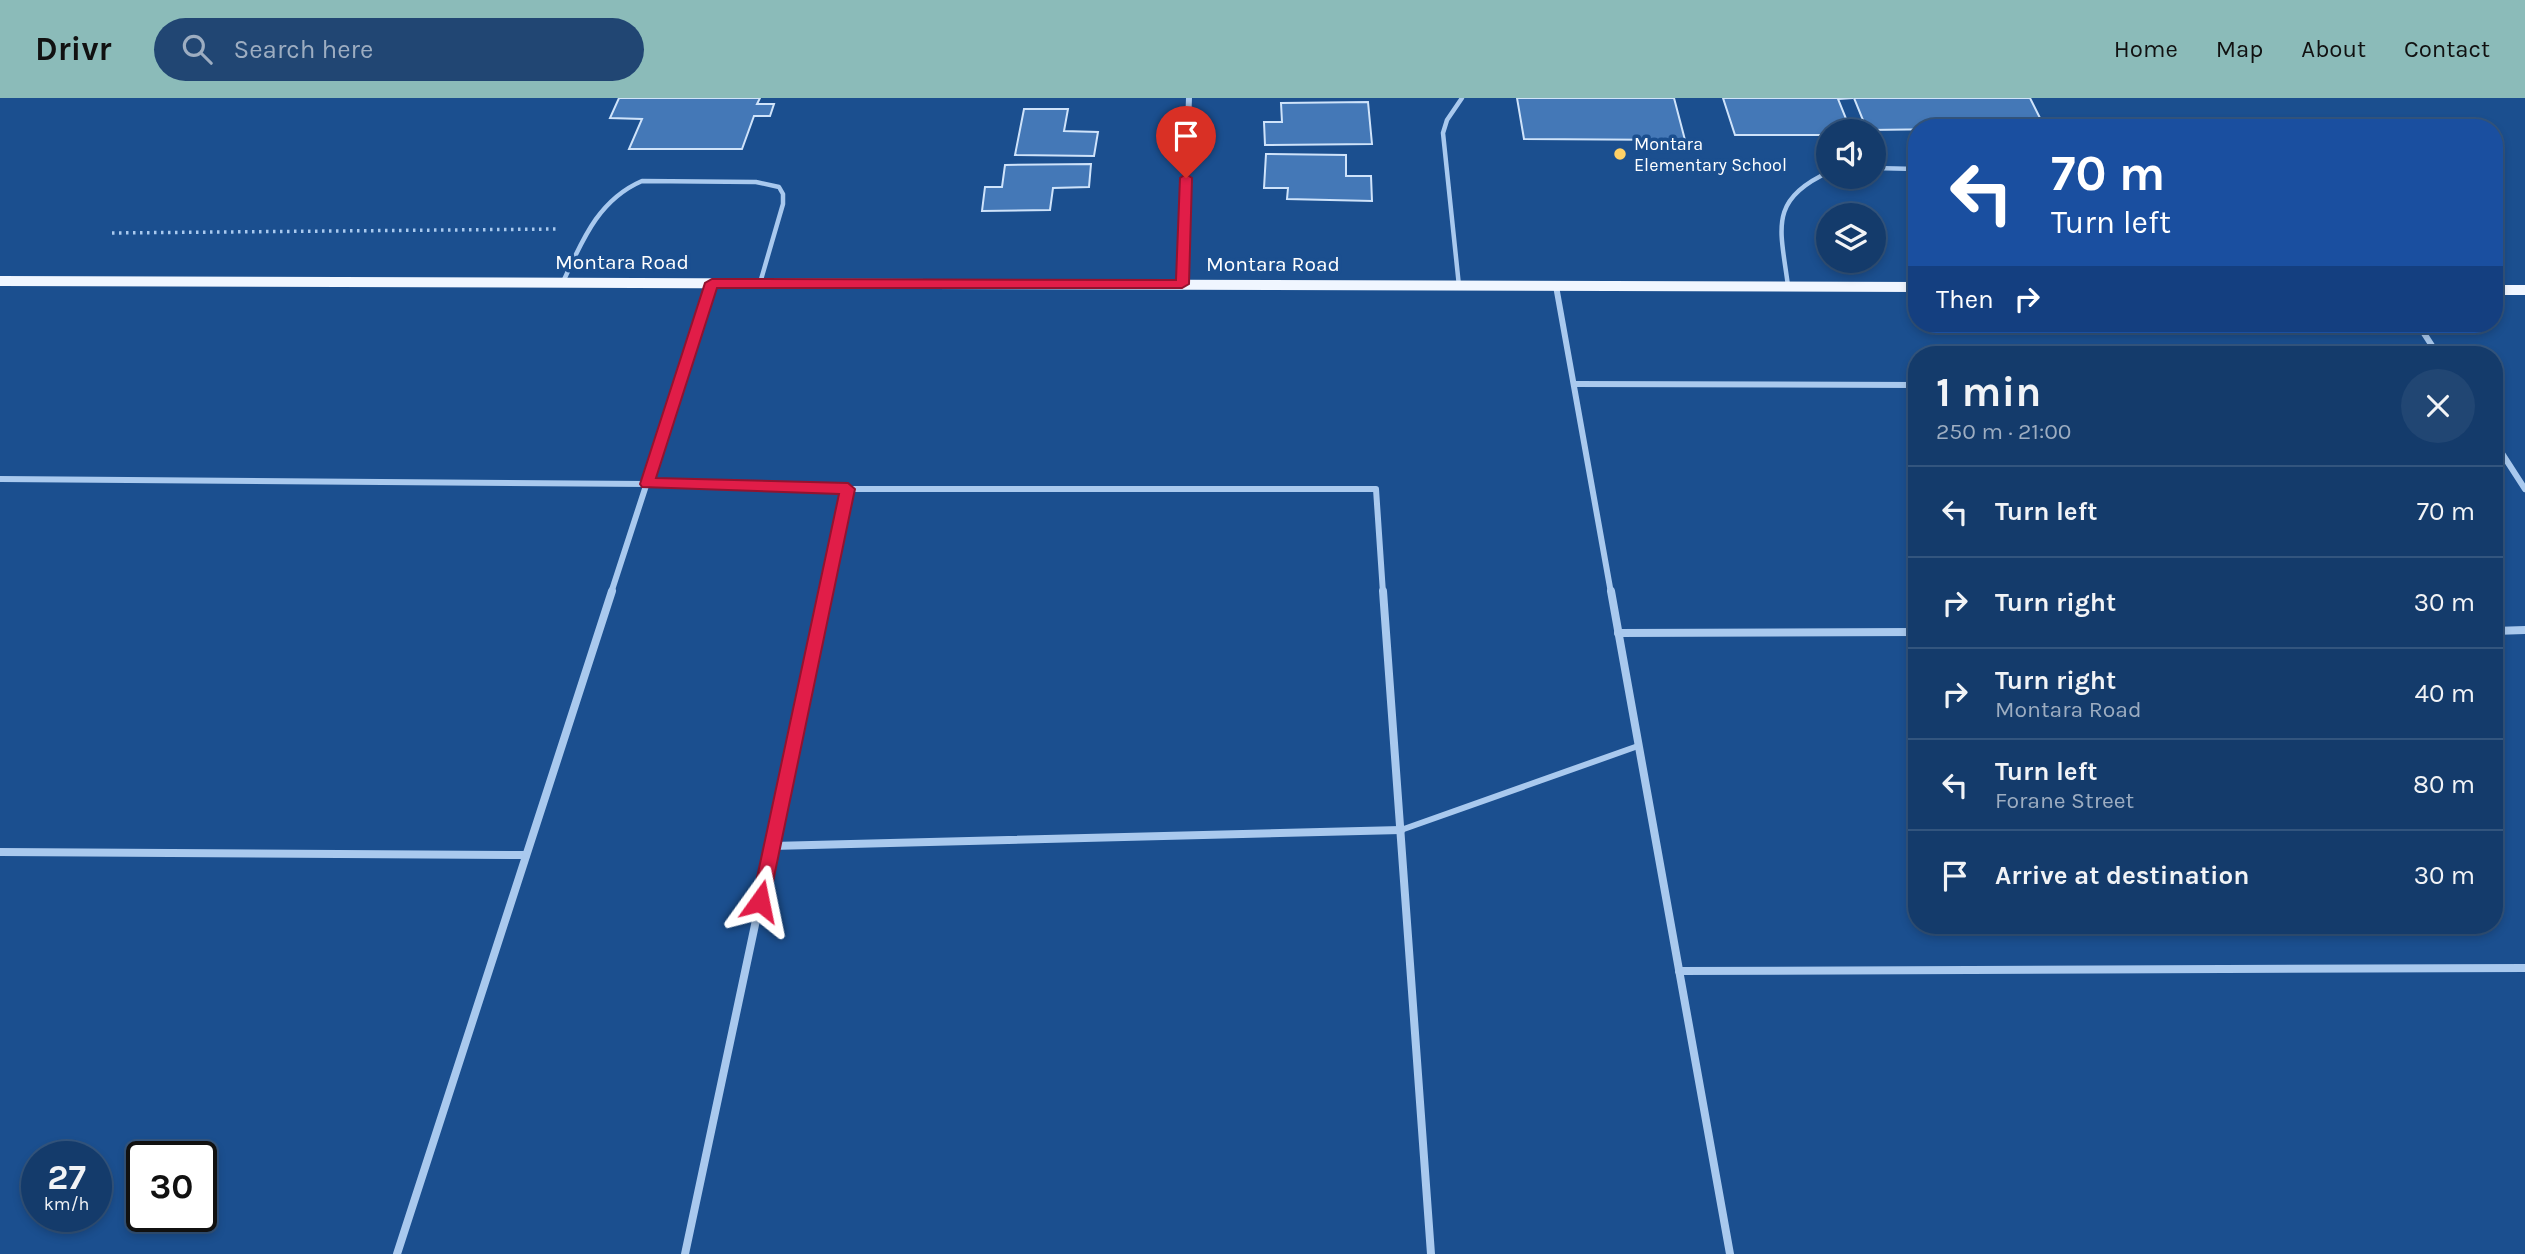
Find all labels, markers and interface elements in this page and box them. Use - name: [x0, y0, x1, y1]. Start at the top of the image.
- search box: [154, 18, 644, 81]
- text: Drivr: [35, 30, 112, 68]
- icon: search: [178, 30, 216, 68]
- text: Search here: [234, 34, 373, 65]
- text: Home: [2114, 35, 2178, 63]
- text: Map: [2216, 35, 2263, 63]
- text: About: [2301, 35, 2366, 63]
- text: Contact: [2404, 35, 2490, 63]
- pin: [1156, 106, 1216, 178]
- icon: arrive: [1167, 117, 1205, 155]
- map controls: [1816, 119, 1886, 273]
- button: sound: [1816, 119, 1886, 189]
- place label: Montara Elementary School: [1634, 133, 1787, 176]
- text: 70 m: [2051, 145, 2165, 202]
- marker: Montara Elementary School: [1612, 146, 1628, 162]
- icon: left: [1936, 147, 2027, 238]
- button: layers: [1816, 203, 1886, 273]
- text: Turn left: [2051, 204, 2171, 241]
- street label: Montara Road: [555, 250, 689, 274]
- street label: Montara Road: [1206, 252, 1340, 276]
- icon: right: [2008, 280, 2046, 318]
- text: Then: [1936, 284, 1994, 315]
- text: 1 min: [1936, 367, 2041, 417]
- button: close: [2401, 369, 2475, 443]
- text: 250 m · 21:00: [1936, 418, 2072, 445]
- icon: left: [1936, 493, 1974, 531]
- text: Turn left: [1995, 496, 2097, 527]
- text: 70 m: [2417, 496, 2475, 527]
- icon: right: [1936, 584, 1974, 622]
- text: Turn right: [1995, 587, 2116, 618]
- text: 30 m: [2414, 587, 2475, 618]
- text: Turn right: [1995, 665, 2116, 696]
- icon: right: [1936, 675, 1974, 713]
- text: 40 m: [2415, 678, 2475, 709]
- text: Montara Road: [1995, 696, 2142, 723]
- text: Turn left: [1995, 756, 2097, 787]
- icon: left: [1936, 766, 1974, 804]
- text: 80 m: [2413, 769, 2475, 800]
- text: Forane Street: [1995, 787, 2134, 814]
- icon: arrive: [1936, 857, 1974, 895]
- text: Arrive at destination: [1995, 860, 2249, 891]
- text: 30 m: [2414, 860, 2475, 891]
- position arrow: [723, 864, 797, 938]
- speed limit sign: 30: [126, 1141, 217, 1232]
- text: 27: [47, 1157, 86, 1198]
- text: km/h: [44, 1193, 89, 1215]

